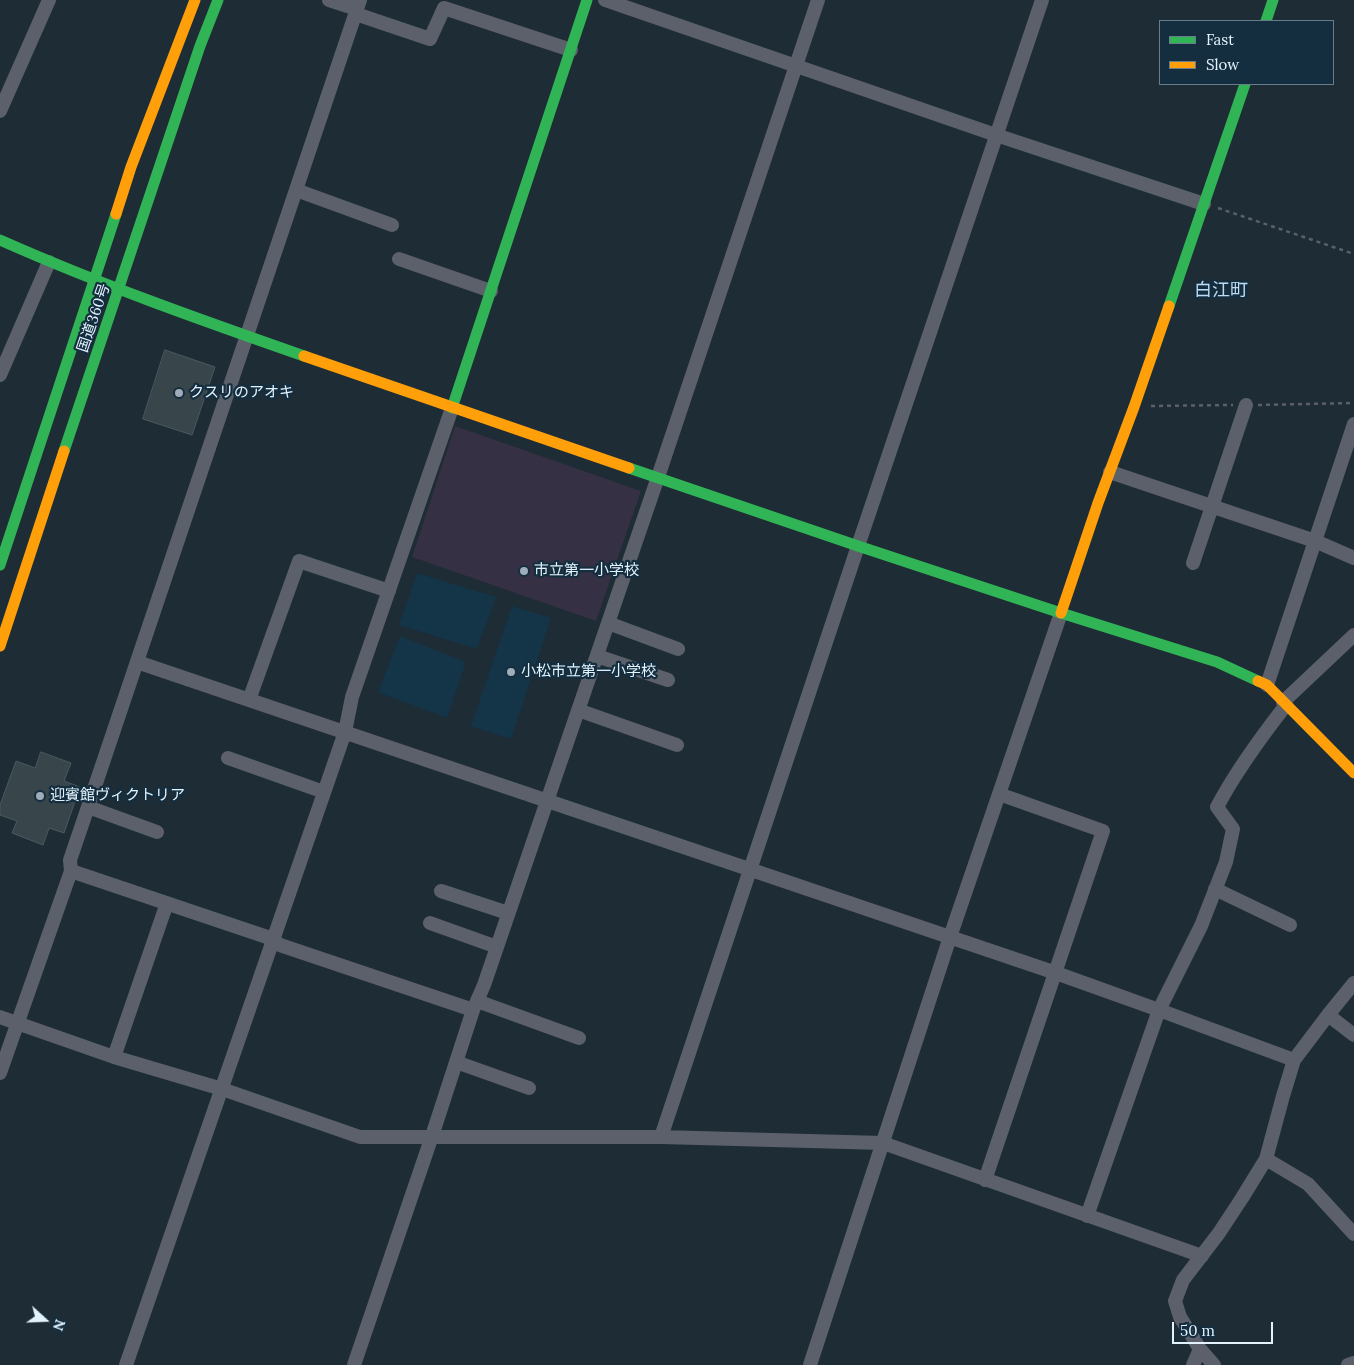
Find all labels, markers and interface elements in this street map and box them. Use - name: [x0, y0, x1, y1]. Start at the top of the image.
- legend: [1159, 20, 1334, 85]
- text: Fast: [1206, 30, 1234, 49]
- text: Slow: [1206, 55, 1239, 74]
- district label: 白江町: [1194, 280, 1248, 302]
- street label: 国道360号: [74, 281, 114, 355]
- place label: クスリのアオキ: [189, 384, 294, 402]
- marker: クスリのアオキ: [173, 387, 185, 399]
- place label: 市立第一小学校: [534, 562, 639, 580]
- marker: 市立第一小学校: [518, 565, 530, 577]
- place label: 小松市立第一小学校: [521, 663, 656, 681]
- marker: 小松市立第一小学校: [505, 666, 517, 678]
- place label: 迎賓館ヴィクトリア: [50, 787, 185, 805]
- marker: 迎賓館ヴィクトリア: [34, 790, 46, 802]
- north arrow: [20, 1295, 70, 1345]
- scale bar: [1174, 1312, 1275, 1344]
- text: N: [49, 1317, 69, 1333]
- text: 50 m: [1180, 1321, 1215, 1340]

